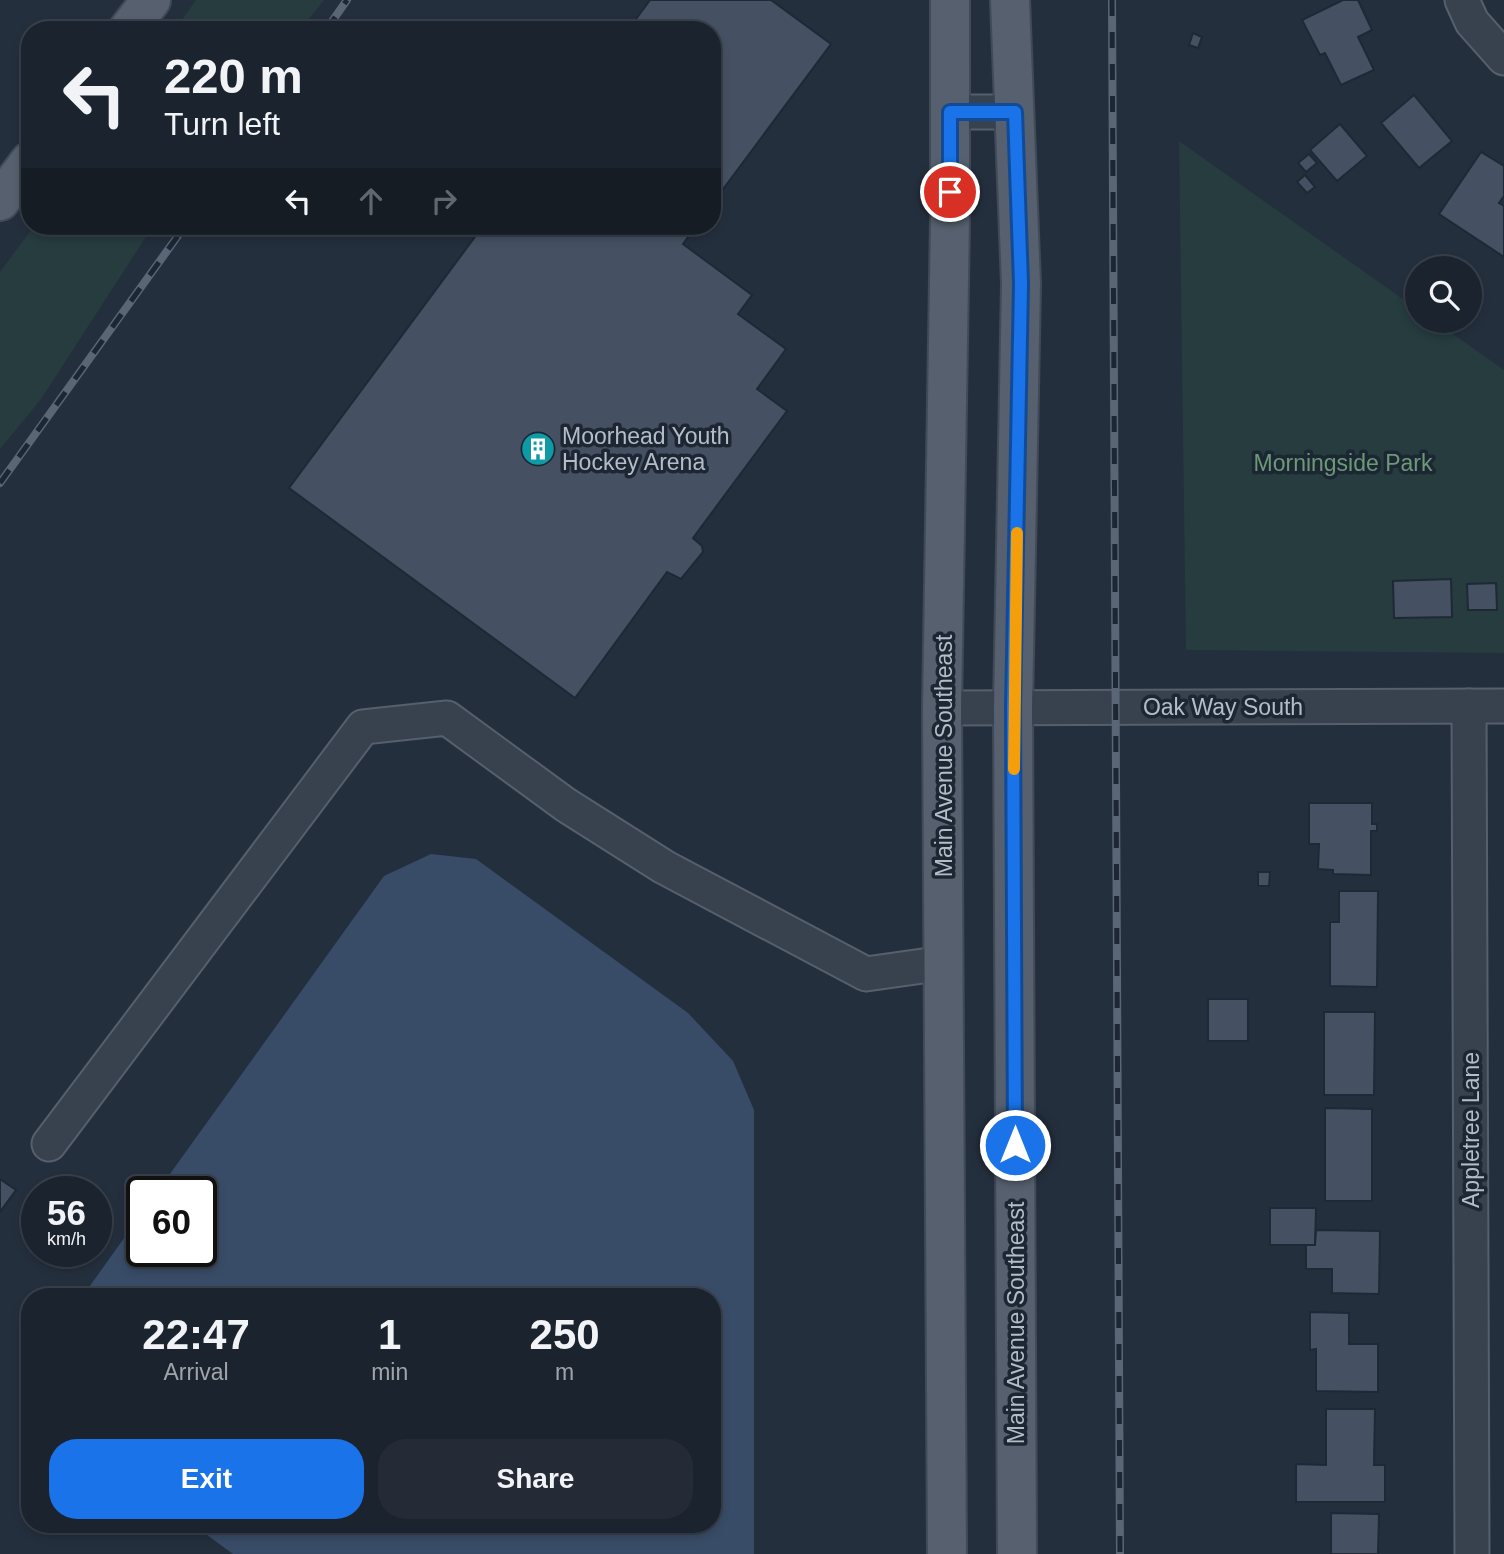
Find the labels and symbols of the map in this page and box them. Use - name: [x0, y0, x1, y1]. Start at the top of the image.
- pin: [920, 162, 980, 222]
- place label: Moorhead Youth Hockey Arena: [562, 423, 730, 475]
- building icon: Moorhead Youth Hockey Arena: [519, 430, 557, 468]
- park label: Morningside Park: [1254, 450, 1433, 476]
- street label: Main Avenue Southeast: [931, 634, 957, 877]
- street label: Oak Way South: [1143, 694, 1303, 720]
- street label: Appletree Lane: [1458, 1052, 1484, 1208]
- position arrow: [978, 1108, 1052, 1182]
- speed limit sign: 60: [126, 1176, 217, 1267]
- street label: Main Avenue Southeast: [1003, 1201, 1029, 1444]

